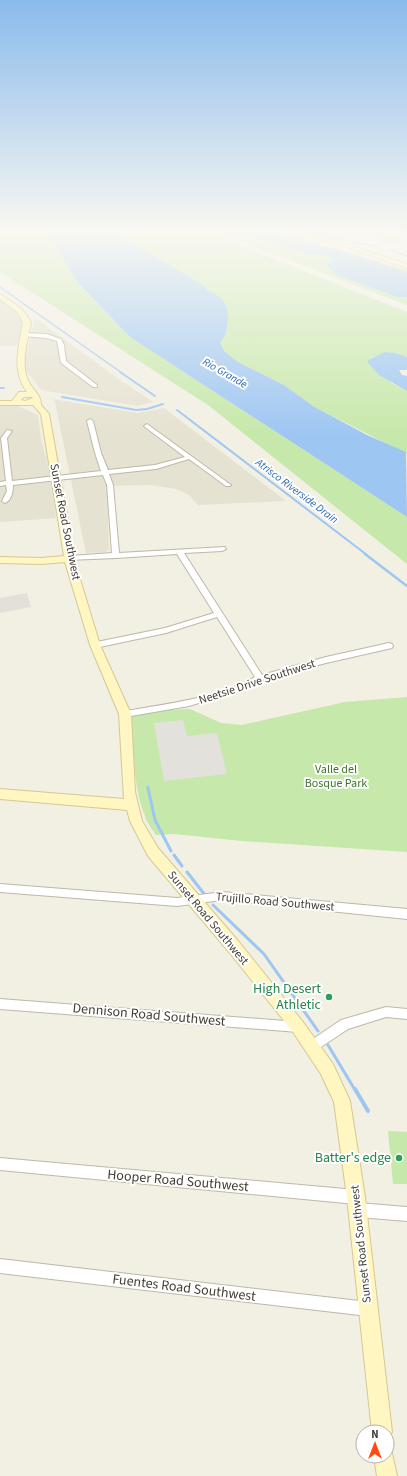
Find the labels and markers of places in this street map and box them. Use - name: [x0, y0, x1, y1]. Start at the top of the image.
- place label: High Desert Athletic: [253, 979, 322, 1015]
- marker: High Desert Athletic: [324, 992, 334, 1002]
- place label: Batter's edge: [315, 1148, 391, 1168]
- marker: Batter's edge: [394, 1153, 404, 1163]

